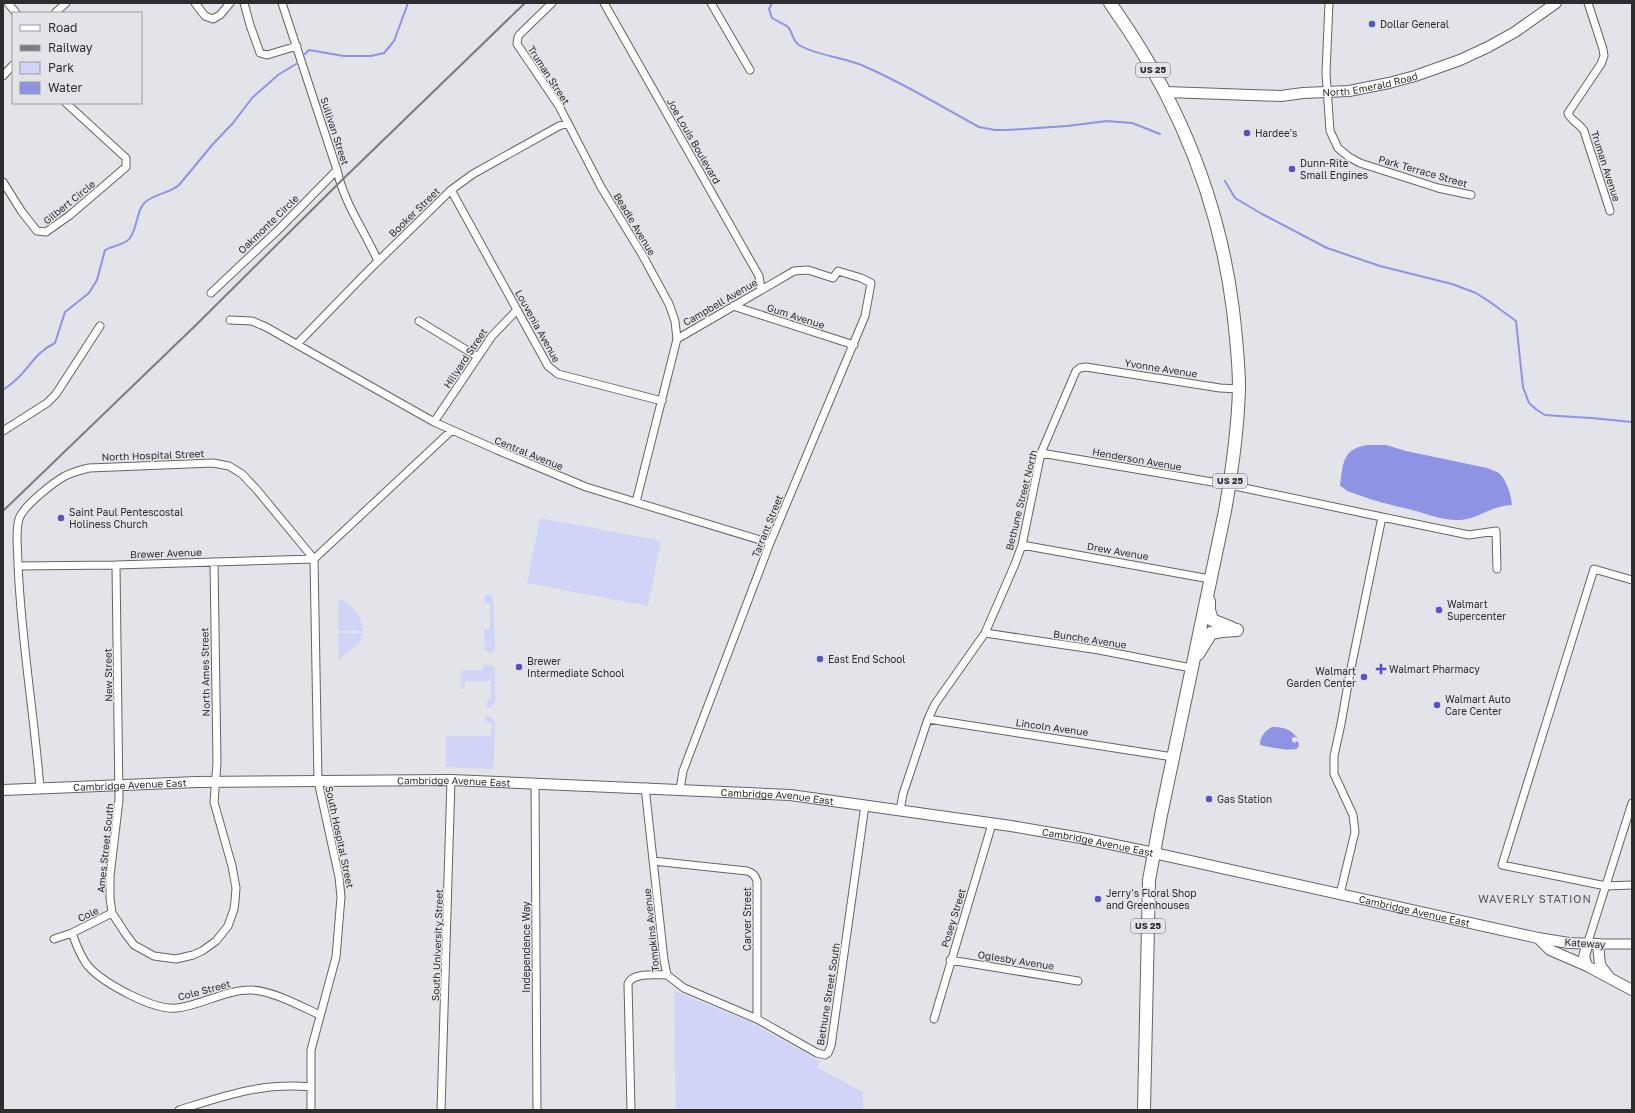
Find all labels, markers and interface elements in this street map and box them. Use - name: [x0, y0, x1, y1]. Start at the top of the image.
- legend: [12, 12, 142, 104]
- place label: Dollar General: [1380, 18, 1449, 30]
- marker: Dollar General: [1367, 19, 1377, 29]
- text: Road: [48, 20, 77, 35]
- text: Railway: [48, 40, 93, 55]
- street label: Truman Street: [525, 43, 573, 107]
- text: Park: [48, 60, 74, 75]
- road number: US 25: [1136, 63, 1170, 77]
- street label: North Emerald Road: [1322, 70, 1419, 98]
- text: Water: [48, 80, 82, 95]
- street label: Sullivan Street: [318, 96, 352, 166]
- street label: Joe Louis Boulevard: [665, 96, 723, 186]
- place label: Hardee's: [1255, 127, 1297, 139]
- marker: Hardee's: [1242, 128, 1252, 138]
- street label: Truman Avenue: [1589, 129, 1623, 203]
- street label: Park Terrace Street: [1377, 153, 1469, 189]
- place label: Dunn-Rite Small Engines: [1300, 157, 1368, 181]
- marker: Dunn-Rite Small Engines: [1287, 164, 1297, 174]
- street label: Gilbert Circle: [41, 177, 97, 227]
- street label: Booker Street: [386, 185, 442, 239]
- street label: Beadle Avenue: [612, 190, 659, 258]
- street label: Oakmonte Circle: [235, 192, 301, 256]
- street label: Campbell Avenue: [681, 276, 759, 328]
- street label: Louvenia Avenue: [513, 288, 563, 365]
- street label: Gum Avenue: [766, 301, 826, 331]
- street label: Hillyard Street: [441, 326, 489, 390]
- street label: Yvonne Avenue: [1124, 356, 1198, 380]
- street label: Central Avenue: [493, 434, 565, 472]
- street label: Henderson Avenue: [1091, 445, 1183, 473]
- street label: North Hospital Street: [101, 447, 205, 463]
- street label: Bethune Street North: [1003, 449, 1039, 551]
- road number: US 25: [1213, 474, 1247, 488]
- street label: Tarrant Street: [749, 493, 785, 559]
- place label: Saint Paul Pentescostal Holiness Church: [69, 506, 183, 530]
- marker: Saint Paul Pentescostal Holiness Church: [56, 513, 66, 523]
- street label: Drew Avenue: [1086, 540, 1150, 562]
- street label: Brewer Avenue: [130, 546, 202, 560]
- place label: Walmart Supercenter: [1447, 598, 1506, 622]
- marker: Walmart Supercenter: [1434, 605, 1444, 615]
- street label: North Ames Street: [198, 627, 212, 717]
- street label: Bunche Avenue: [1052, 627, 1128, 651]
- street label: New Street: [102, 648, 114, 702]
- place label: East End School: [828, 653, 906, 665]
- marker: East End School: [815, 654, 825, 664]
- place label: Brewer Intermediate School: [527, 655, 624, 679]
- marker: Brewer Intermediate School: [514, 662, 524, 672]
- place label: Walmart Pharmacy: [1389, 663, 1480, 675]
- marker: Walmart Pharmacy: [1376, 664, 1386, 674]
- place label: Walmart Garden Center: [1287, 665, 1356, 689]
- marker: Walmart Garden Center: [1359, 672, 1369, 682]
- place label: Walmart Auto Care Center: [1445, 693, 1511, 717]
- marker: Walmart Auto Care Center: [1432, 700, 1442, 710]
- street label: Lincoln Avenue: [1015, 716, 1089, 738]
- street label: Cambridge Avenue East: [397, 774, 511, 789]
- street label: Cambridge Avenue East: [73, 776, 187, 793]
- street label: South Hospital Street: [323, 785, 357, 889]
- street label: Cambridge Avenue East: [721, 786, 835, 807]
- place label: Gas Station: [1217, 793, 1272, 805]
- marker: Gas Station: [1204, 794, 1214, 804]
- street label: Ames Street South: [94, 803, 116, 893]
- street label: Cambridge Avenue East: [1041, 825, 1155, 859]
- street label: Tompkins Avenue: [641, 887, 661, 972]
- street label: Carver Street: [741, 887, 753, 951]
- street label: Posey Street: [938, 887, 968, 949]
- place label: Jerry's Floral Shop and Greenhouses: [1106, 887, 1196, 911]
- street label: South University Street: [429, 889, 445, 1001]
- district label: WAVERLY STATION: [1478, 892, 1592, 905]
- street label: Cambridge Avenue East: [1358, 893, 1471, 929]
- marker: Jerry's Floral Shop and Greenhouses: [1093, 894, 1103, 904]
- street label: Independence Way: [520, 901, 532, 993]
- street label: Cole: [76, 904, 101, 924]
- road number: US 25: [1131, 919, 1165, 933]
- street label: Kateway: [1564, 936, 1606, 950]
- street label: Bethune Street South: [814, 942, 842, 1046]
- street label: Oglesby Avenue: [977, 948, 1055, 972]
- street label: Cole Street: [176, 977, 232, 1003]

